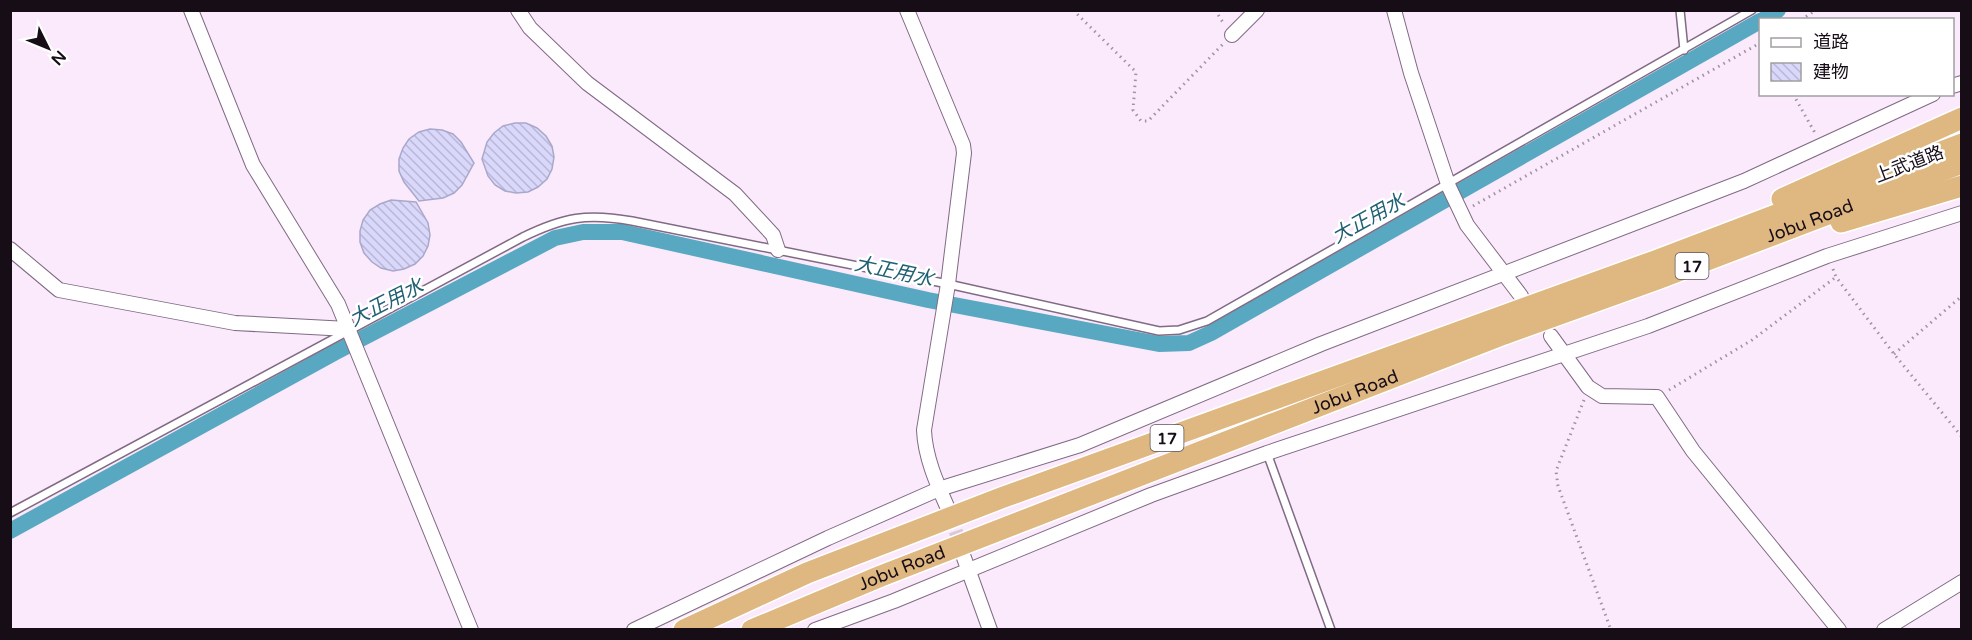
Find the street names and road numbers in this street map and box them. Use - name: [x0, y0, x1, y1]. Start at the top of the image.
- street label: 上武道路: [1871, 141, 1947, 187]
- street label: Jobu Road: [1763, 194, 1856, 248]
- road number: 17: [1676, 253, 1708, 279]
- street label: Jobu Road: [1308, 365, 1401, 419]
- road number: 17: [1150, 425, 1184, 451]
- street label: Jobu Road: [855, 541, 948, 595]

